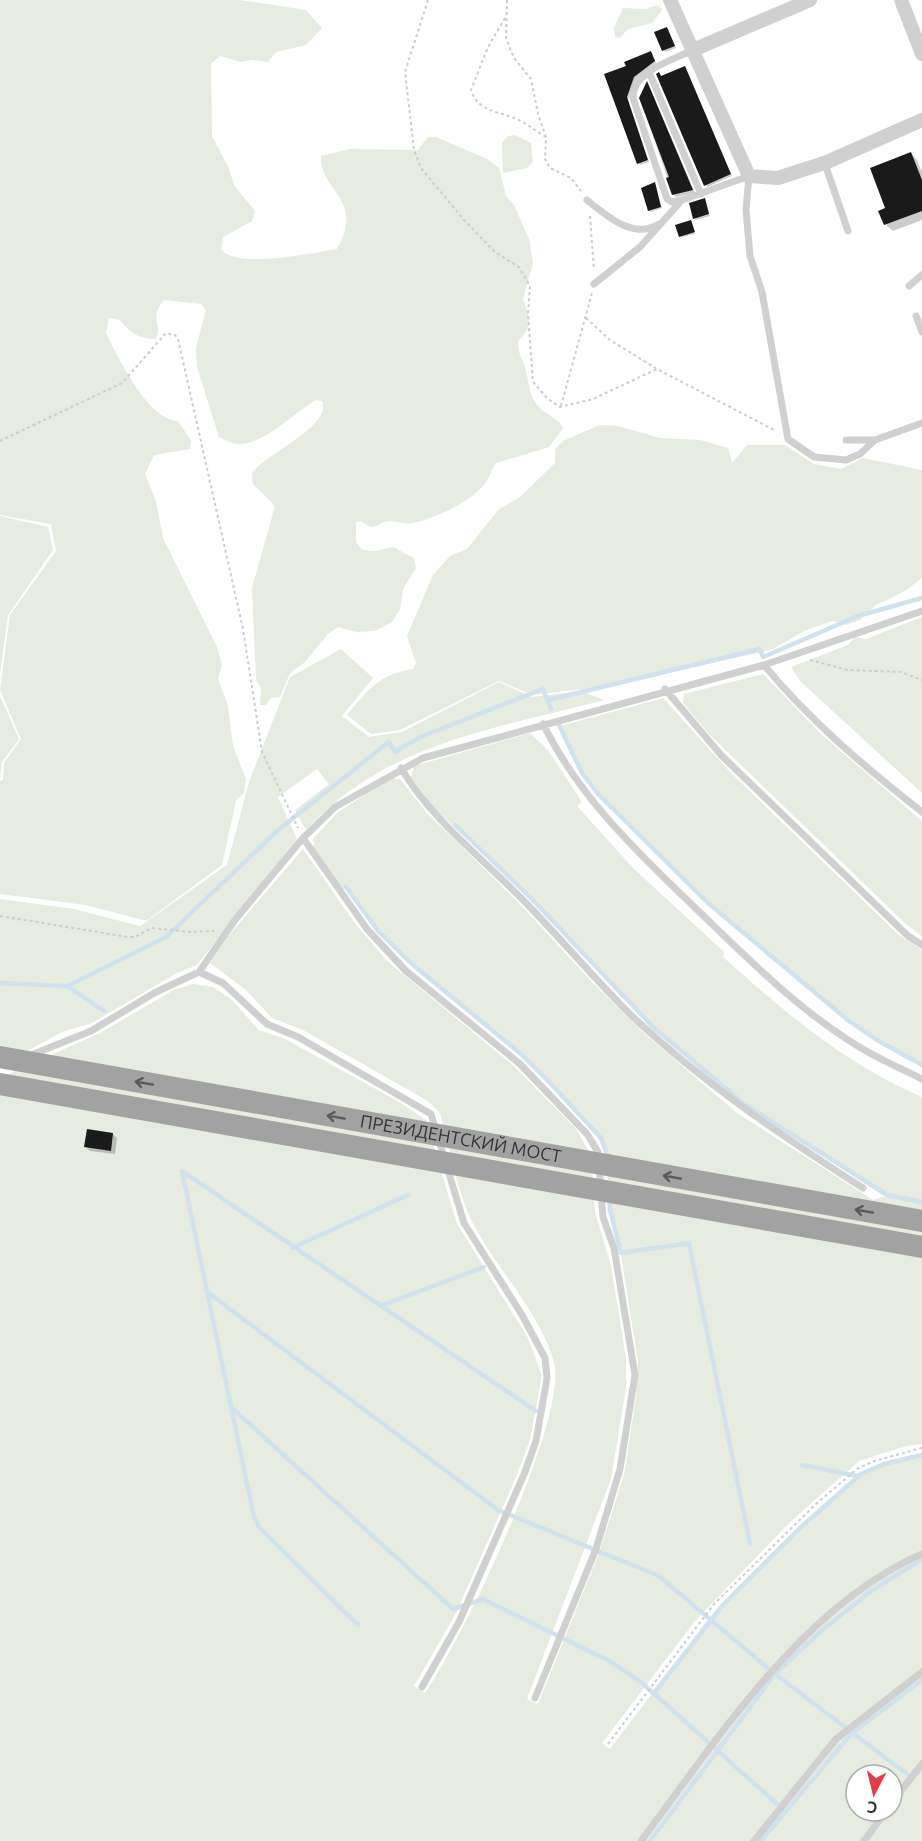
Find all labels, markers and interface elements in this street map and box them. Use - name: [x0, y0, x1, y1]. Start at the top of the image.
- one-way arrow: [134, 1077, 154, 1088]
- street label: ПРЕЗИДЕНТСКИЙ МОСТ: [359, 1110, 563, 1166]
- one-way arrow: [326, 1111, 346, 1122]
- one-way arrow: [663, 1171, 683, 1182]
- one-way arrow: [855, 1205, 875, 1216]
- north arrow: [844, 1763, 904, 1823]
- text: С: [866, 1798, 878, 1817]

